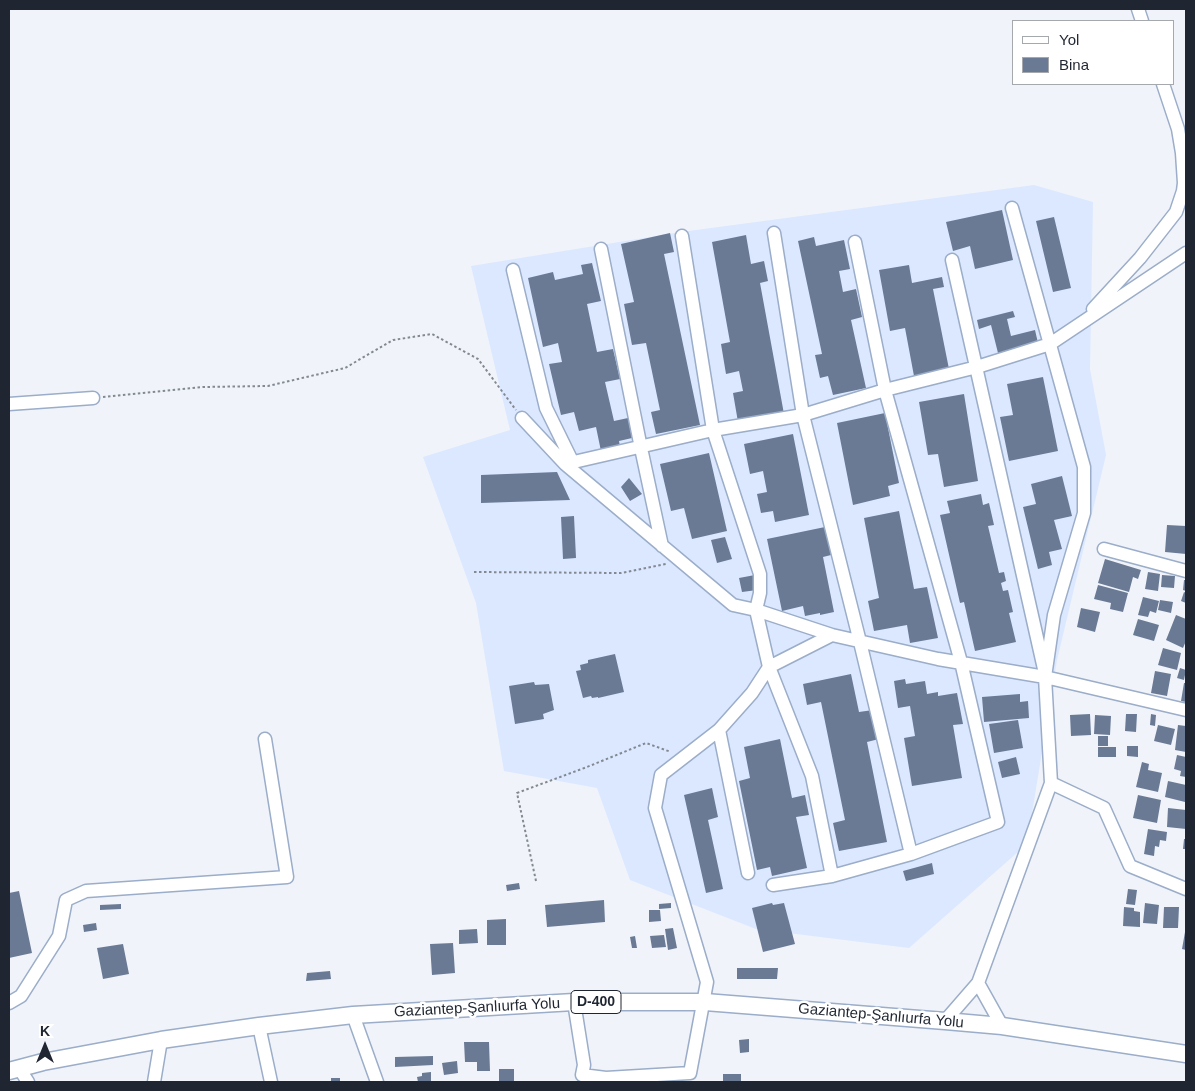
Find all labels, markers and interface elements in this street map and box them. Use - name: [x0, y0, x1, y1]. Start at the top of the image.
- legend: [1012, 20, 1175, 85]
- text: Yol: [1059, 31, 1079, 48]
- text: Bina: [1059, 56, 1089, 73]
- road number: D-400: [571, 990, 621, 1014]
- street label: Gaziantep-Şanlıurfa Yolu: [394, 995, 560, 1021]
- street label: Gaziantep-Şanlıurfa Yolu: [797, 1000, 965, 1032]
- north arrow: [20, 1021, 70, 1071]
- text: K: [40, 1023, 50, 1039]

